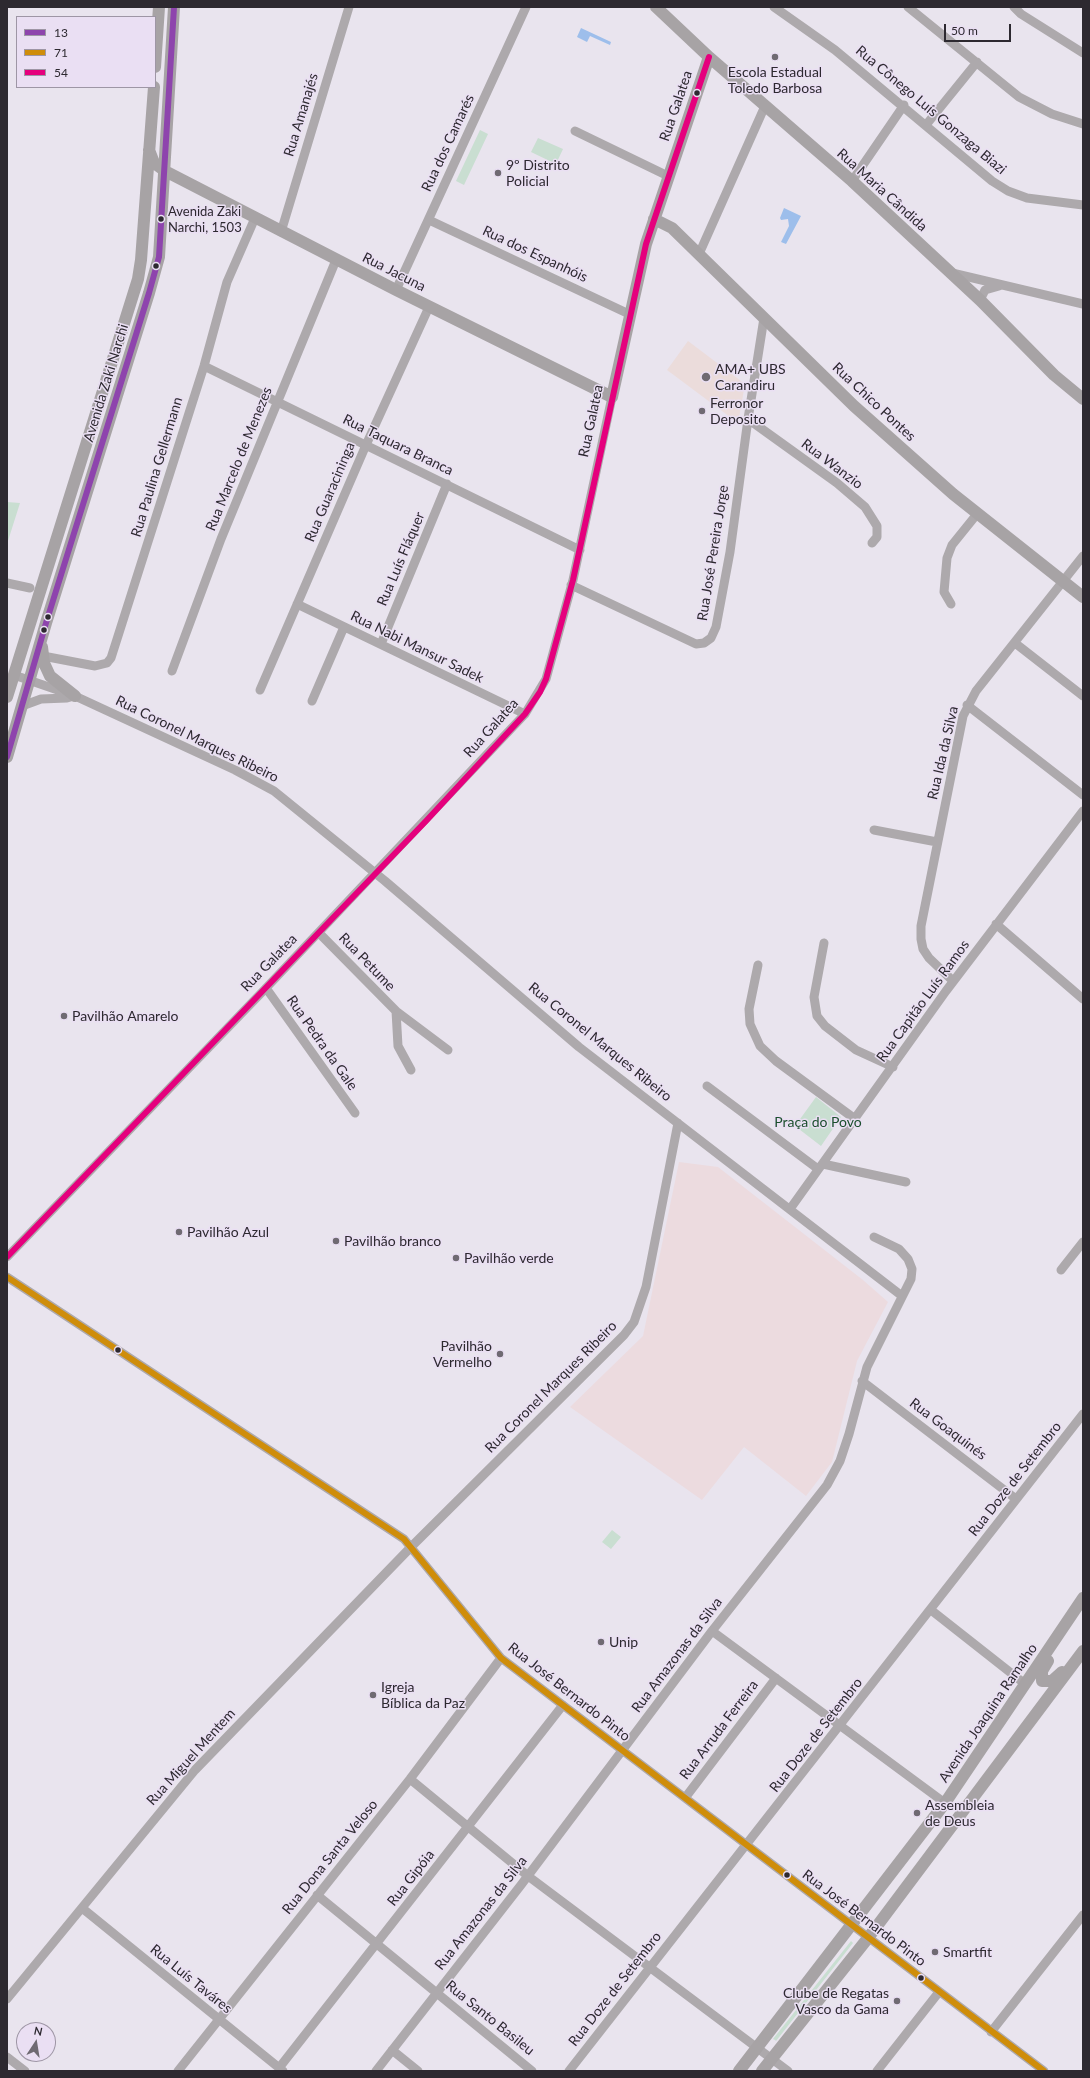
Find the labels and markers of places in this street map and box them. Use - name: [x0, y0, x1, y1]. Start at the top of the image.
- marker: Escola Estadual Toledo Barbosa: [770, 52, 780, 62]
- place label: Escola Estadual Toledo Barbosa: [728, 64, 822, 96]
- unlabelled marker: [692, 88, 702, 98]
- place label: 9º Distrito Policial: [506, 157, 570, 190]
- marker: 9º Distrito Policial: [493, 168, 503, 178]
- place label: Avenida Zaki Narchi, 1503: [168, 204, 242, 235]
- marker: Avenida Zaki Narchi, 1503: [156, 214, 166, 224]
- unlabelled marker: [151, 261, 161, 271]
- place label: AMA+ UBS Carandiru: [715, 361, 786, 394]
- marker: AMA+ UBS Carandiru: [700, 371, 712, 383]
- place label: Ferronor Deposito: [710, 395, 766, 428]
- marker: Ferronor Deposito: [697, 406, 707, 416]
- unlabelled marker: [43, 612, 53, 622]
- unlabelled marker: [39, 625, 49, 635]
- place label: Pavilhão Amarelo: [72, 1008, 179, 1024]
- marker: Pavilhão Amarelo: [59, 1011, 69, 1021]
- place label: Pavilhão Azul: [187, 1224, 269, 1240]
- marker: Pavilhão Azul: [174, 1227, 184, 1237]
- place label: Pavilhão branco: [344, 1233, 441, 1249]
- marker: Pavilhão branco: [331, 1236, 341, 1246]
- place label: Pavilhão verde: [464, 1250, 554, 1266]
- marker: Pavilhão verde: [451, 1253, 461, 1263]
- place label: Pavilhão Vermelho: [433, 1338, 492, 1370]
- unlabelled marker: [113, 1345, 123, 1355]
- marker: Pavilhão Vermelho: [495, 1349, 505, 1359]
- place label: Unip: [609, 1634, 638, 1650]
- marker: Unip: [596, 1637, 606, 1647]
- place label: Igreja Bíblica da Paz: [381, 1679, 465, 1712]
- marker: Igreja Bíblica da Paz: [368, 1690, 378, 1700]
- place label: Assembleia de Deus: [925, 1797, 994, 1830]
- marker: Assembleia de Deus: [912, 1808, 922, 1818]
- unlabelled marker: [782, 1870, 792, 1880]
- place label: Smartfit: [943, 1944, 992, 1960]
- marker: Smartfit: [930, 1947, 940, 1957]
- unlabelled marker: [916, 1973, 926, 1983]
- place label: Clube de Regatas Vasco da Gama: [783, 1985, 889, 2018]
- marker: Clube de Regatas Vasco da Gama: [892, 1996, 902, 2006]

